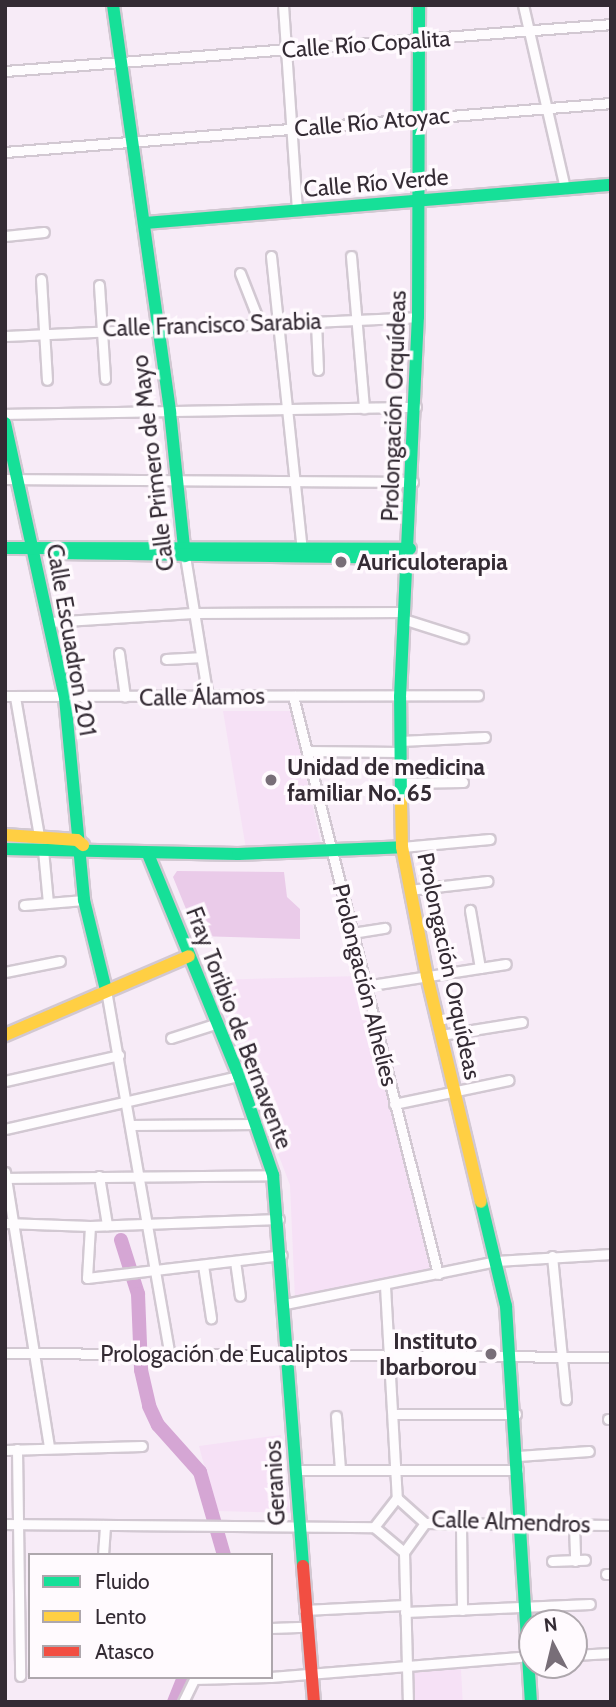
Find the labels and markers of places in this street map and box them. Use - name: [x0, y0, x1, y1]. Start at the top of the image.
- place label: Auriculoterapia: [357, 548, 508, 576]
- marker: Auriculoterapia: [331, 552, 351, 572]
- place label: Unidad de medicina familiar No. 65: [287, 753, 485, 807]
- marker: Unidad de medicina familiar No. 65: [261, 770, 281, 790]
- place label: Instituto Ibarborou: [379, 1327, 477, 1381]
- marker: Instituto Ibarborou: [483, 1346, 499, 1362]

